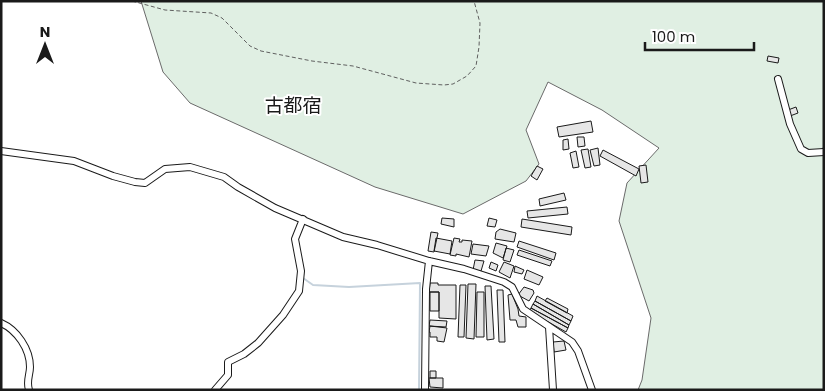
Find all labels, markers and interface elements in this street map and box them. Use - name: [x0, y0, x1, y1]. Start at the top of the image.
- north arrow: [20, 20, 70, 70]
- scale bar: [645, 20, 754, 52]
- text: N: [40, 22, 50, 42]
- text: 100 m: [652, 26, 695, 47]
- district label: 古都宿: [264, 92, 322, 119]

